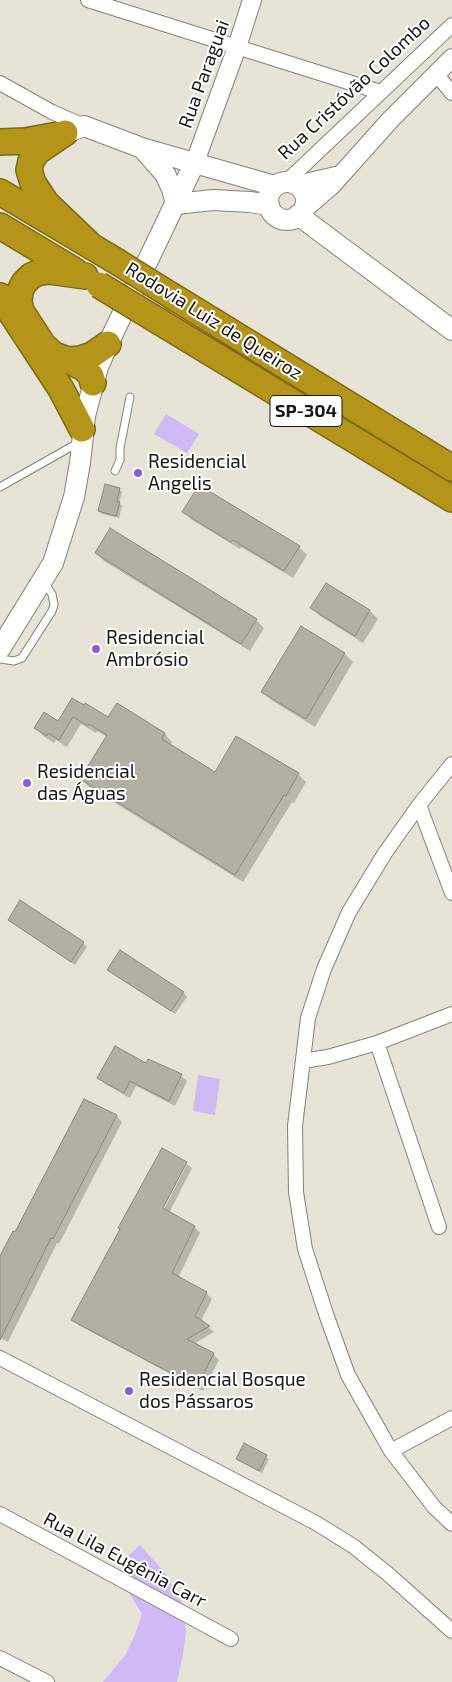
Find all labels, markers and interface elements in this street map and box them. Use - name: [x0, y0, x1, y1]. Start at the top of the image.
- street label: Rua Cristóvão Colombo: [273, 12, 435, 164]
- street label: Rua Paraguai: [174, 17, 234, 131]
- street label: Rodovia Luiz de Queiroz: [121, 257, 307, 385]
- road number: SP-304: [270, 396, 342, 426]
- place label: Residencial Angelis: [148, 451, 246, 495]
- marker: Residencial Angelis: [132, 467, 144, 479]
- place label: Residencial Ambrósio: [106, 627, 204, 671]
- marker: Residencial Ambrósio: [90, 643, 102, 655]
- place label: Residencial das Águas: [37, 761, 135, 805]
- marker: Residencial das Águas: [21, 777, 33, 789]
- place label: Residencial Bosque dos Pássaros: [139, 1369, 306, 1413]
- marker: Residencial Bosque dos Pássaros: [123, 1385, 135, 1397]
- street label: Rua Lila Eugênia Carr: [40, 1507, 210, 1613]

